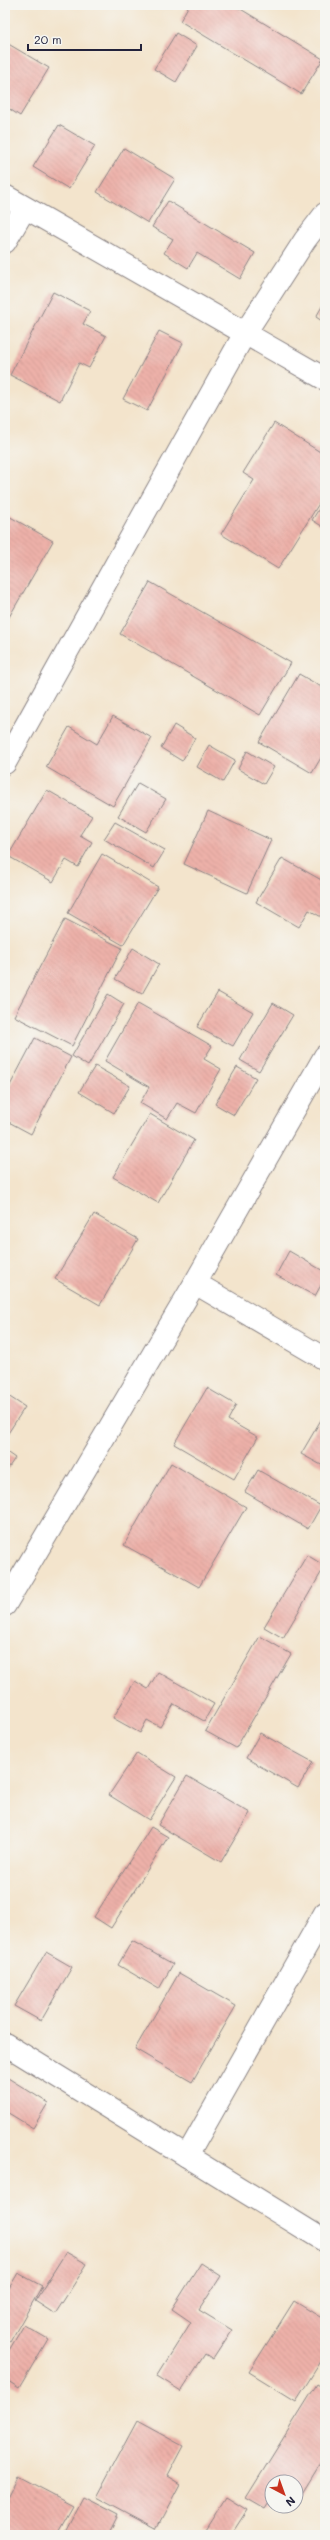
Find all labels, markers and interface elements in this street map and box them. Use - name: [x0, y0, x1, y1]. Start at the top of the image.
- scale bar: [28, 26, 141, 52]
- text: 20 m: [34, 31, 62, 47]
- north arrow: [264, 2474, 304, 2514]
- text: N: [283, 2494, 299, 2510]

